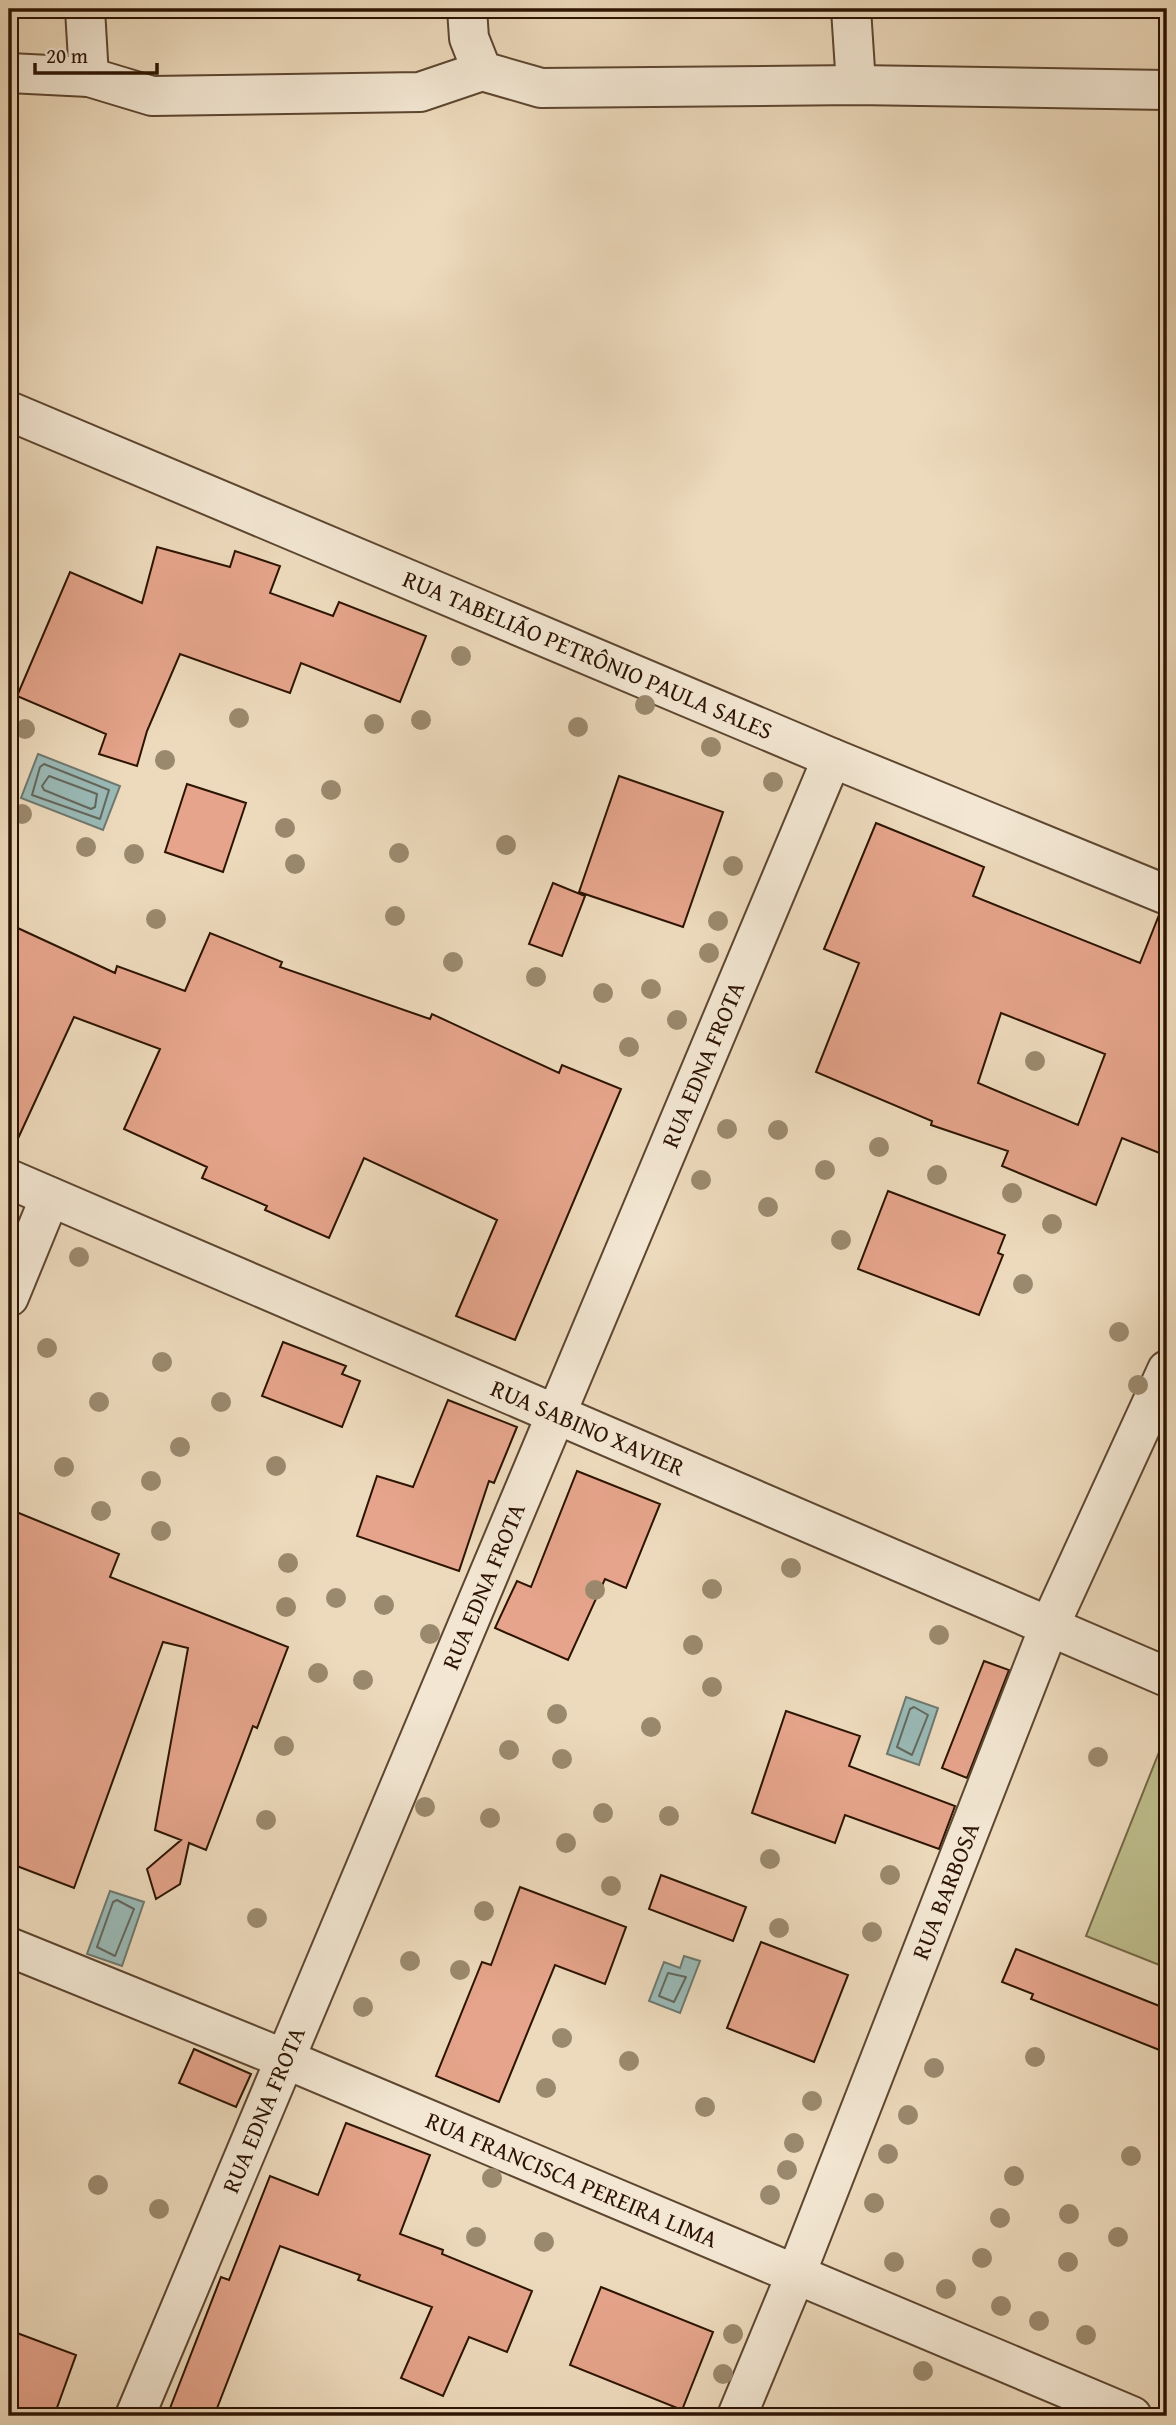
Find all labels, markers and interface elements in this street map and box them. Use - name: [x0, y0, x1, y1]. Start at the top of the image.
- scale bar: [35, 32, 158, 76]
- text: 20 m: [46, 40, 88, 71]
- street label: RUA TABELIÃO PETRÔNIO PAULA SALES: [398, 561, 778, 748]
- street label: RUA EDNA FROTA: [652, 975, 753, 1153]
- street label: RUA SABINO XAVIER: [486, 1370, 690, 1485]
- street label: RUA EDNA FROTA: [433, 1497, 534, 1675]
- street label: RUA BARBOSA: [903, 1817, 988, 1965]
- street label: RUA EDNA FROTA: [213, 2021, 314, 2198]
- street label: RUA FRANCISCA PEREIRA LIMA: [420, 2102, 724, 2257]

